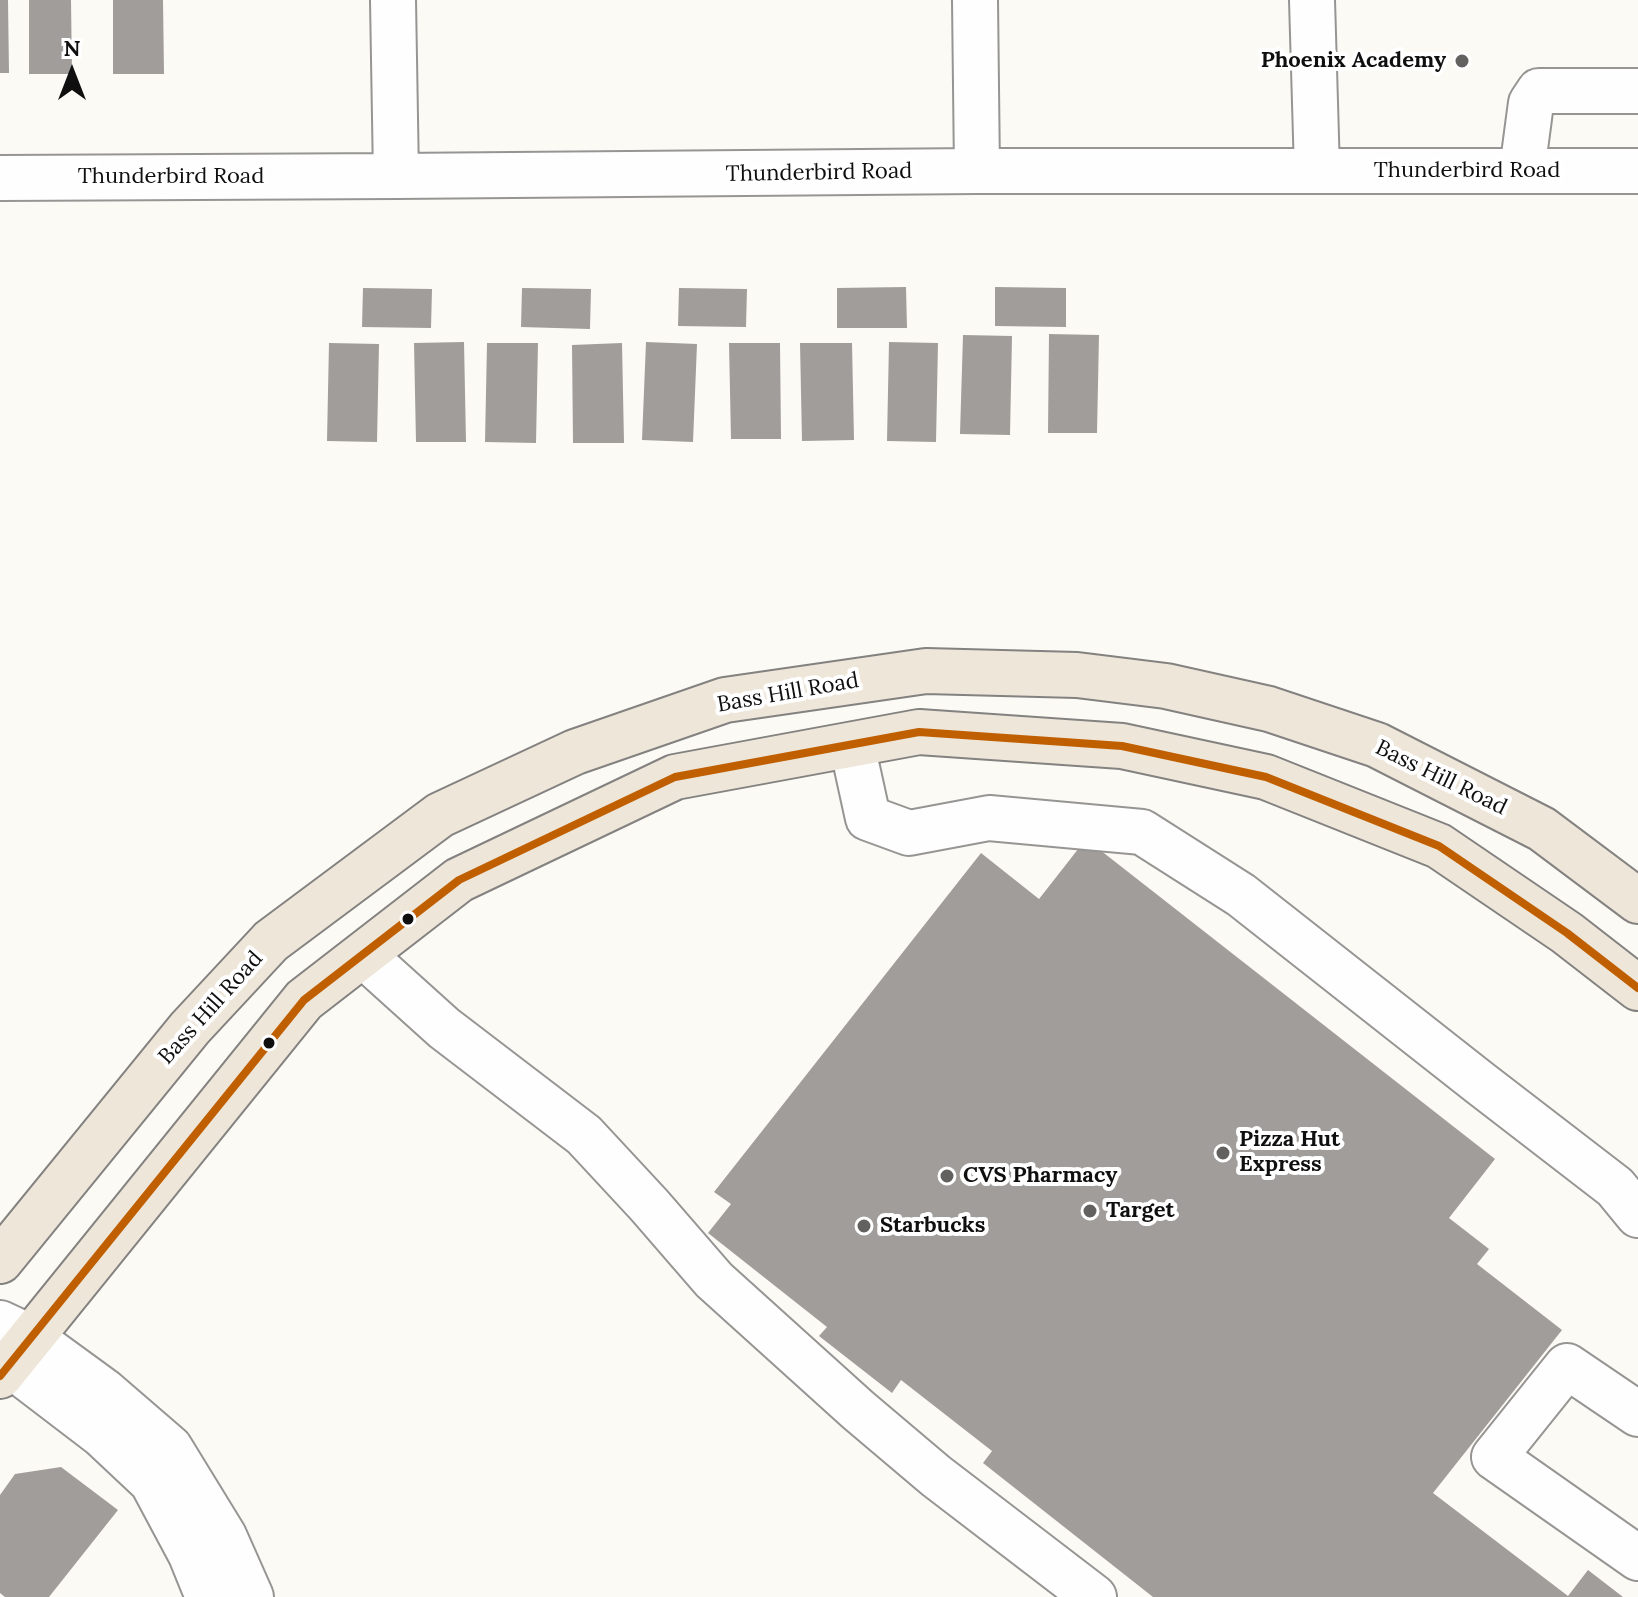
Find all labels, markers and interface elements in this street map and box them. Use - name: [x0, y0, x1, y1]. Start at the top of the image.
- north arrow: [32, 32, 112, 112]
- text: N: [63, 34, 81, 62]
- place label: Phoenix Academy: [1261, 48, 1446, 74]
- marker: Phoenix Academy: [1453, 52, 1471, 70]
- street label: Thunderbird Road: [725, 158, 913, 188]
- street label: Thunderbird Road: [1374, 158, 1560, 184]
- street label: Thunderbird Road: [78, 164, 264, 190]
- street label: Bass Hill Road: [715, 668, 861, 718]
- street label: Bass Hill Road: [1371, 735, 1511, 821]
- unlabelled marker: [400, 911, 416, 927]
- street label: Bass Hill Road: [153, 946, 269, 1070]
- unlabelled marker: [261, 1035, 277, 1051]
- place label: Pizza Hut Express: [1239, 1127, 1340, 1178]
- marker: Pizza Hut Express: [1214, 1144, 1232, 1162]
- place label: CVS Pharmacy: [963, 1163, 1117, 1189]
- marker: CVS Pharmacy: [938, 1167, 956, 1185]
- place label: Target: [1106, 1198, 1175, 1224]
- marker: Target: [1081, 1202, 1099, 1220]
- place label: Starbucks: [880, 1213, 985, 1239]
- marker: Starbucks: [855, 1217, 873, 1235]

